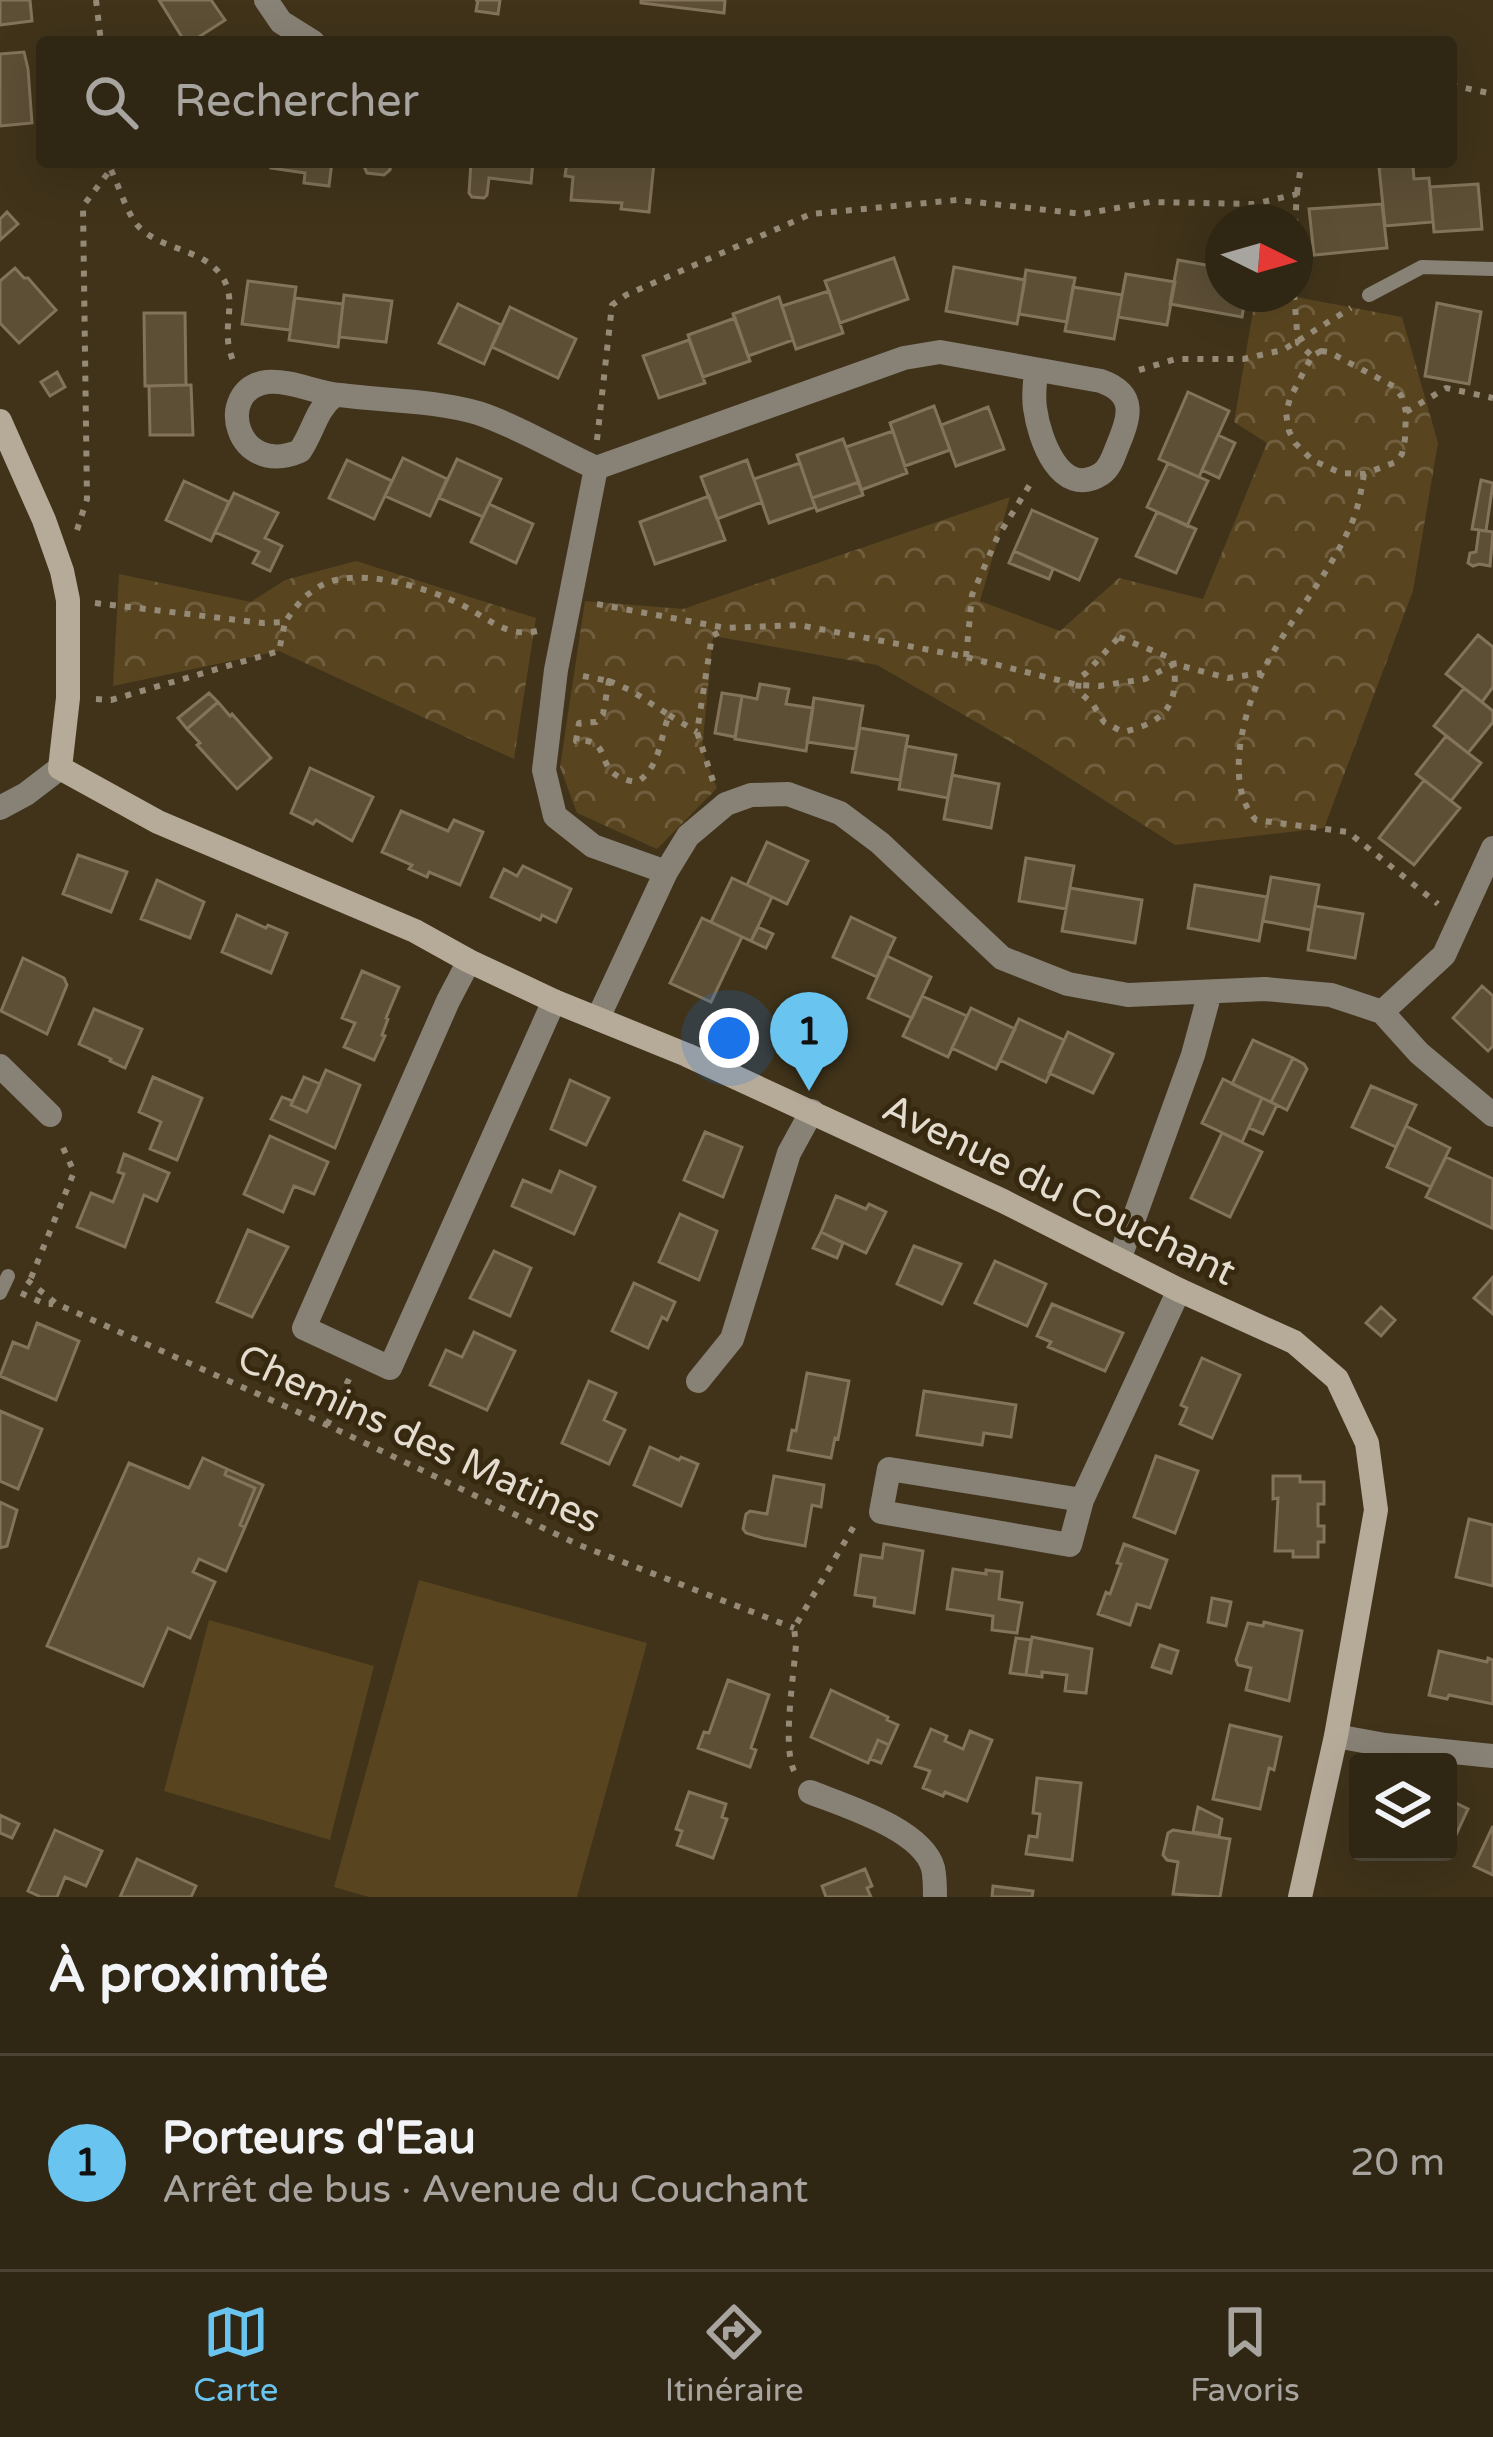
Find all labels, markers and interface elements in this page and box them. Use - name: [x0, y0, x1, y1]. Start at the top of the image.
- search box: [36, 36, 1457, 168]
- icon: search: [78, 69, 144, 135]
- text: Rechercher: [174, 75, 419, 129]
- north arrow: [1205, 204, 1313, 312]
- pin: 1: [770, 992, 848, 1091]
- your location: [699, 1008, 759, 1068]
- street label: Avenue du Couchant: [875, 1084, 1243, 1296]
- street label: Chemins des Matines: [230, 1334, 608, 1544]
- map controls: [1349, 1753, 1457, 1861]
- button: layers: [1349, 1753, 1457, 1861]
- text: À proximité: [48, 1944, 328, 2006]
- text: Porteurs d'Eau: [162, 2112, 476, 2166]
- text: 1: [75, 2139, 99, 2186]
- text: 20 m: [1350, 2139, 1445, 2186]
- text: Arrêt de bus · Avenue du Couchant: [162, 2166, 808, 2213]
- tab: Carte: [193, 2299, 278, 2410]
- tab: Itinéraire: [665, 2299, 804, 2410]
- tab: Favoris: [1190, 2299, 1300, 2410]

